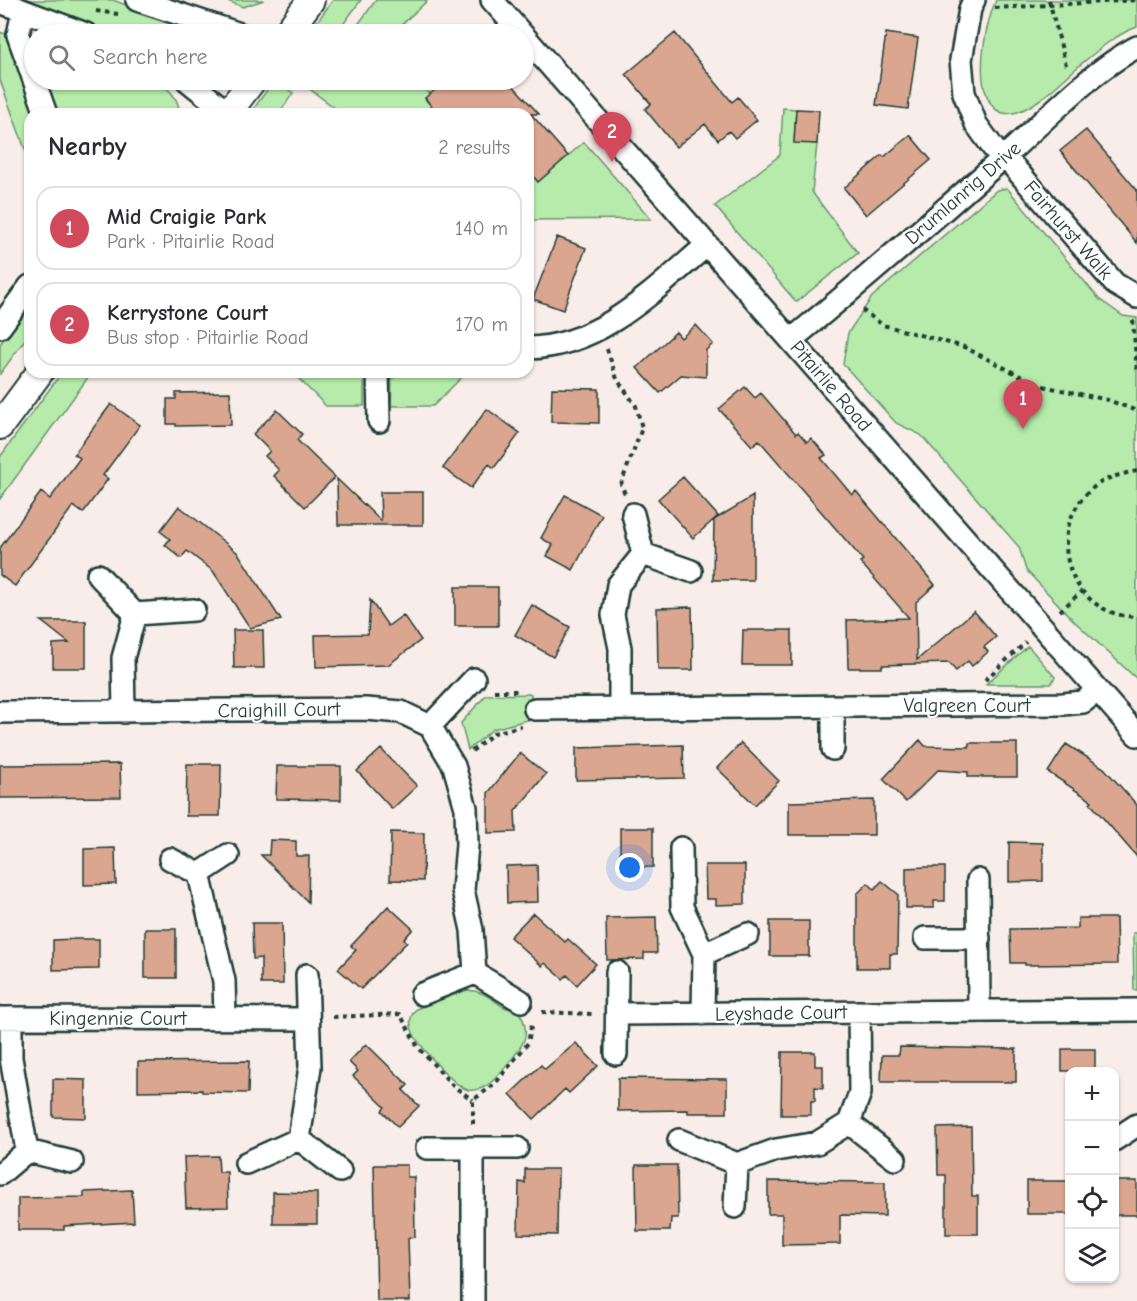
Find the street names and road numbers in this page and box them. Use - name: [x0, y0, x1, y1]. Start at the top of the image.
- street label: Drumlanrig Drive: [900, 136, 1026, 250]
- street label: Fairhurst Walk: [1019, 176, 1117, 284]
- street label: Pitairlie Road: [785, 336, 877, 436]
- street label: Valgreen Court: [904, 694, 1032, 717]
- street label: Craighill Court: [217, 697, 342, 723]
- street label: Leyshade Court: [715, 1000, 848, 1026]
- street label: Kingennie Court: [49, 1007, 188, 1030]

